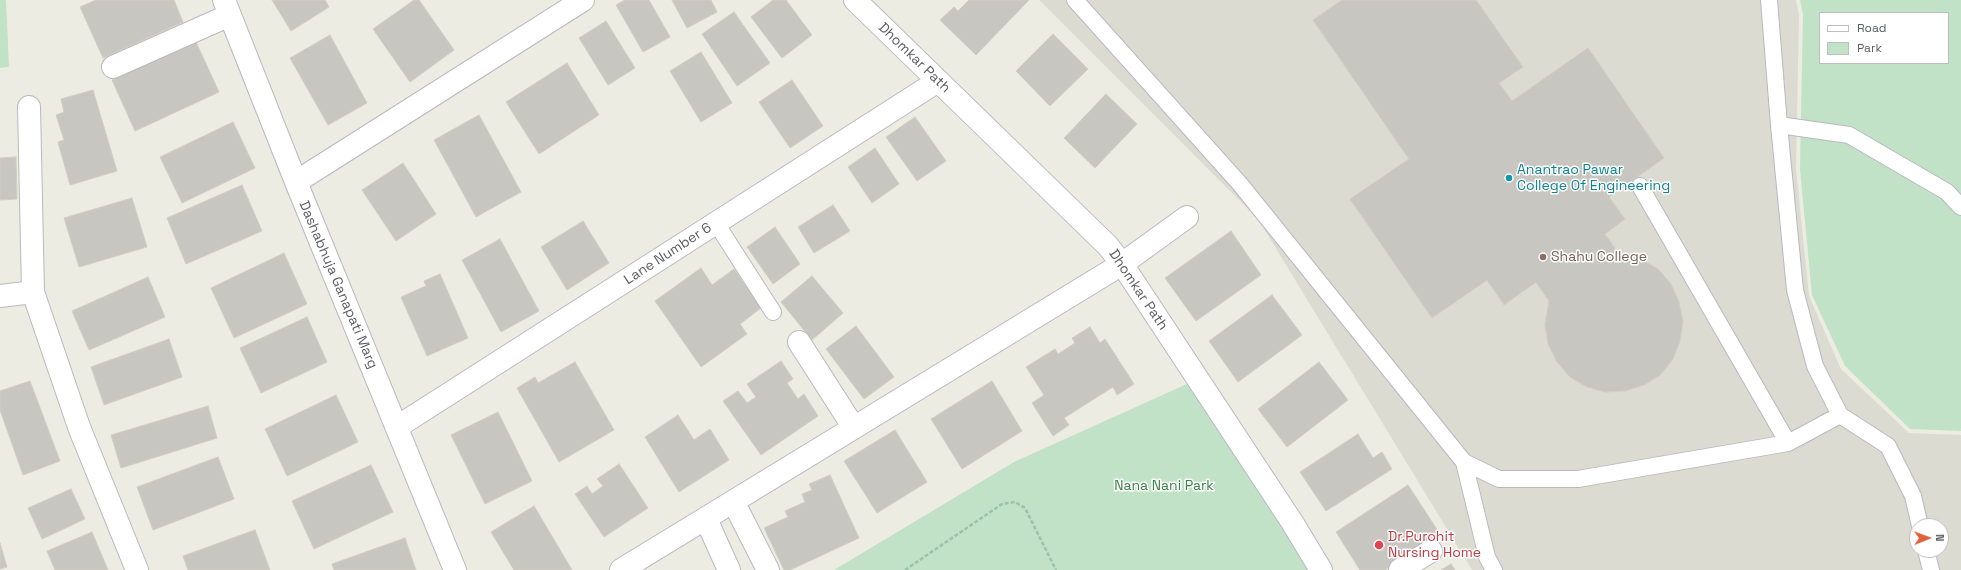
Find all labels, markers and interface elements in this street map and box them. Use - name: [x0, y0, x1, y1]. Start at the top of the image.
- legend: [1819, 12, 1949, 64]
- street label: Dhomkar Path: [874, 19, 954, 97]
- text: Road: [1857, 20, 1886, 36]
- text: Park: [1857, 40, 1882, 56]
- place label: Anantrao Pawar College Of Engineering: [1517, 162, 1670, 194]
- marker: Anantrao Pawar College Of Engineering: [1504, 173, 1514, 183]
- street label: Dashabhuja Ganapati Marg: [295, 199, 381, 371]
- street label: Lane Number 6: [621, 220, 715, 288]
- street label: Dhomkar Path: [1105, 246, 1171, 334]
- place label: Shahu College: [1551, 249, 1647, 265]
- marker: Shahu College: [1538, 252, 1548, 262]
- park label: Nana Nani Park: [1114, 478, 1214, 494]
- north arrow: [1909, 518, 1949, 558]
- place label: Dr.Purohit Nursing Home: [1388, 529, 1481, 562]
- text: N: [1933, 534, 1947, 542]
- marker: Dr.Purohit Nursing Home: [1373, 539, 1385, 551]

